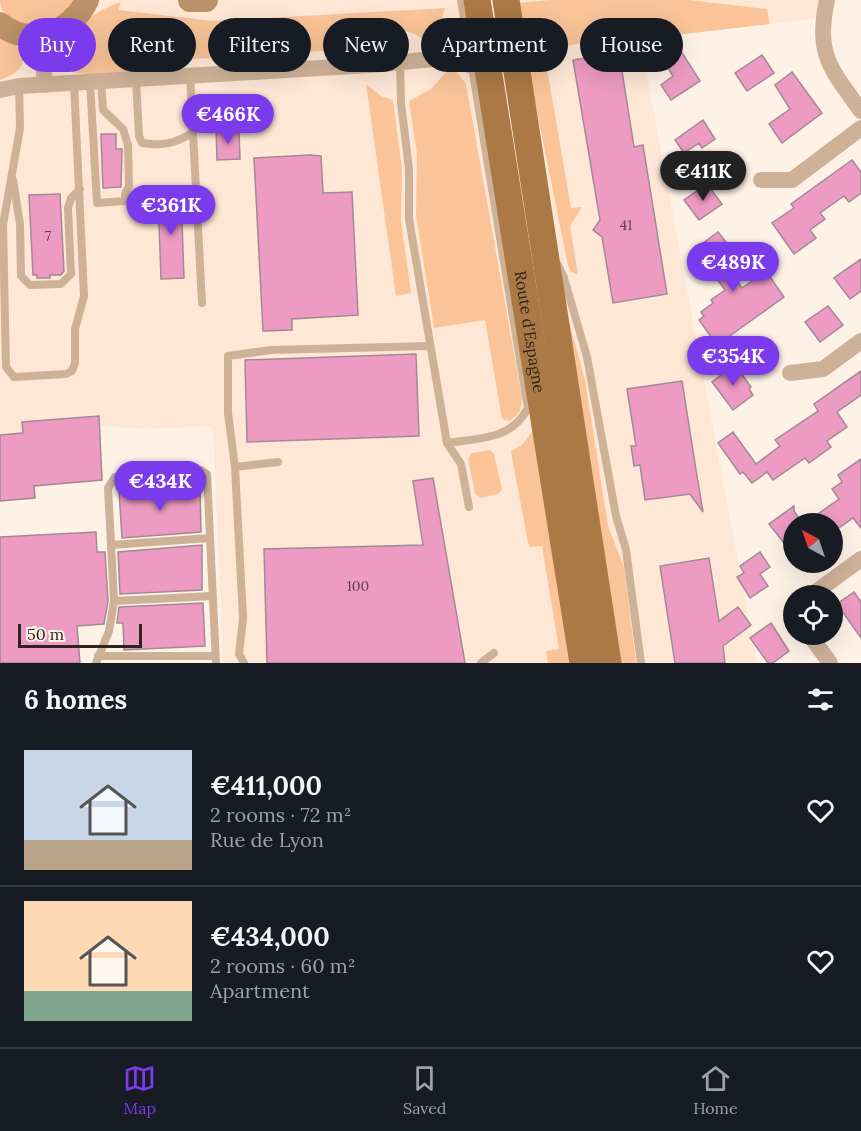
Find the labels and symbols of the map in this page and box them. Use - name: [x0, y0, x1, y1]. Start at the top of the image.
- pin: €466K: [186, 94, 270, 145]
- pin: €411K: [661, 151, 745, 202]
- pin: €361K: [129, 185, 213, 236]
- house number: 41: [620, 216, 632, 234]
- house number: 7: [45, 227, 52, 245]
- pin: €489K: [691, 242, 775, 293]
- street label: Route d'Espagne: [510, 269, 550, 395]
- pin: €354K: [691, 336, 775, 387]
- pin: €434K: [118, 461, 202, 512]
- north arrow: [783, 513, 843, 573]
- house number: 100: [347, 577, 369, 595]
- scale bar: [18, 621, 142, 648]

